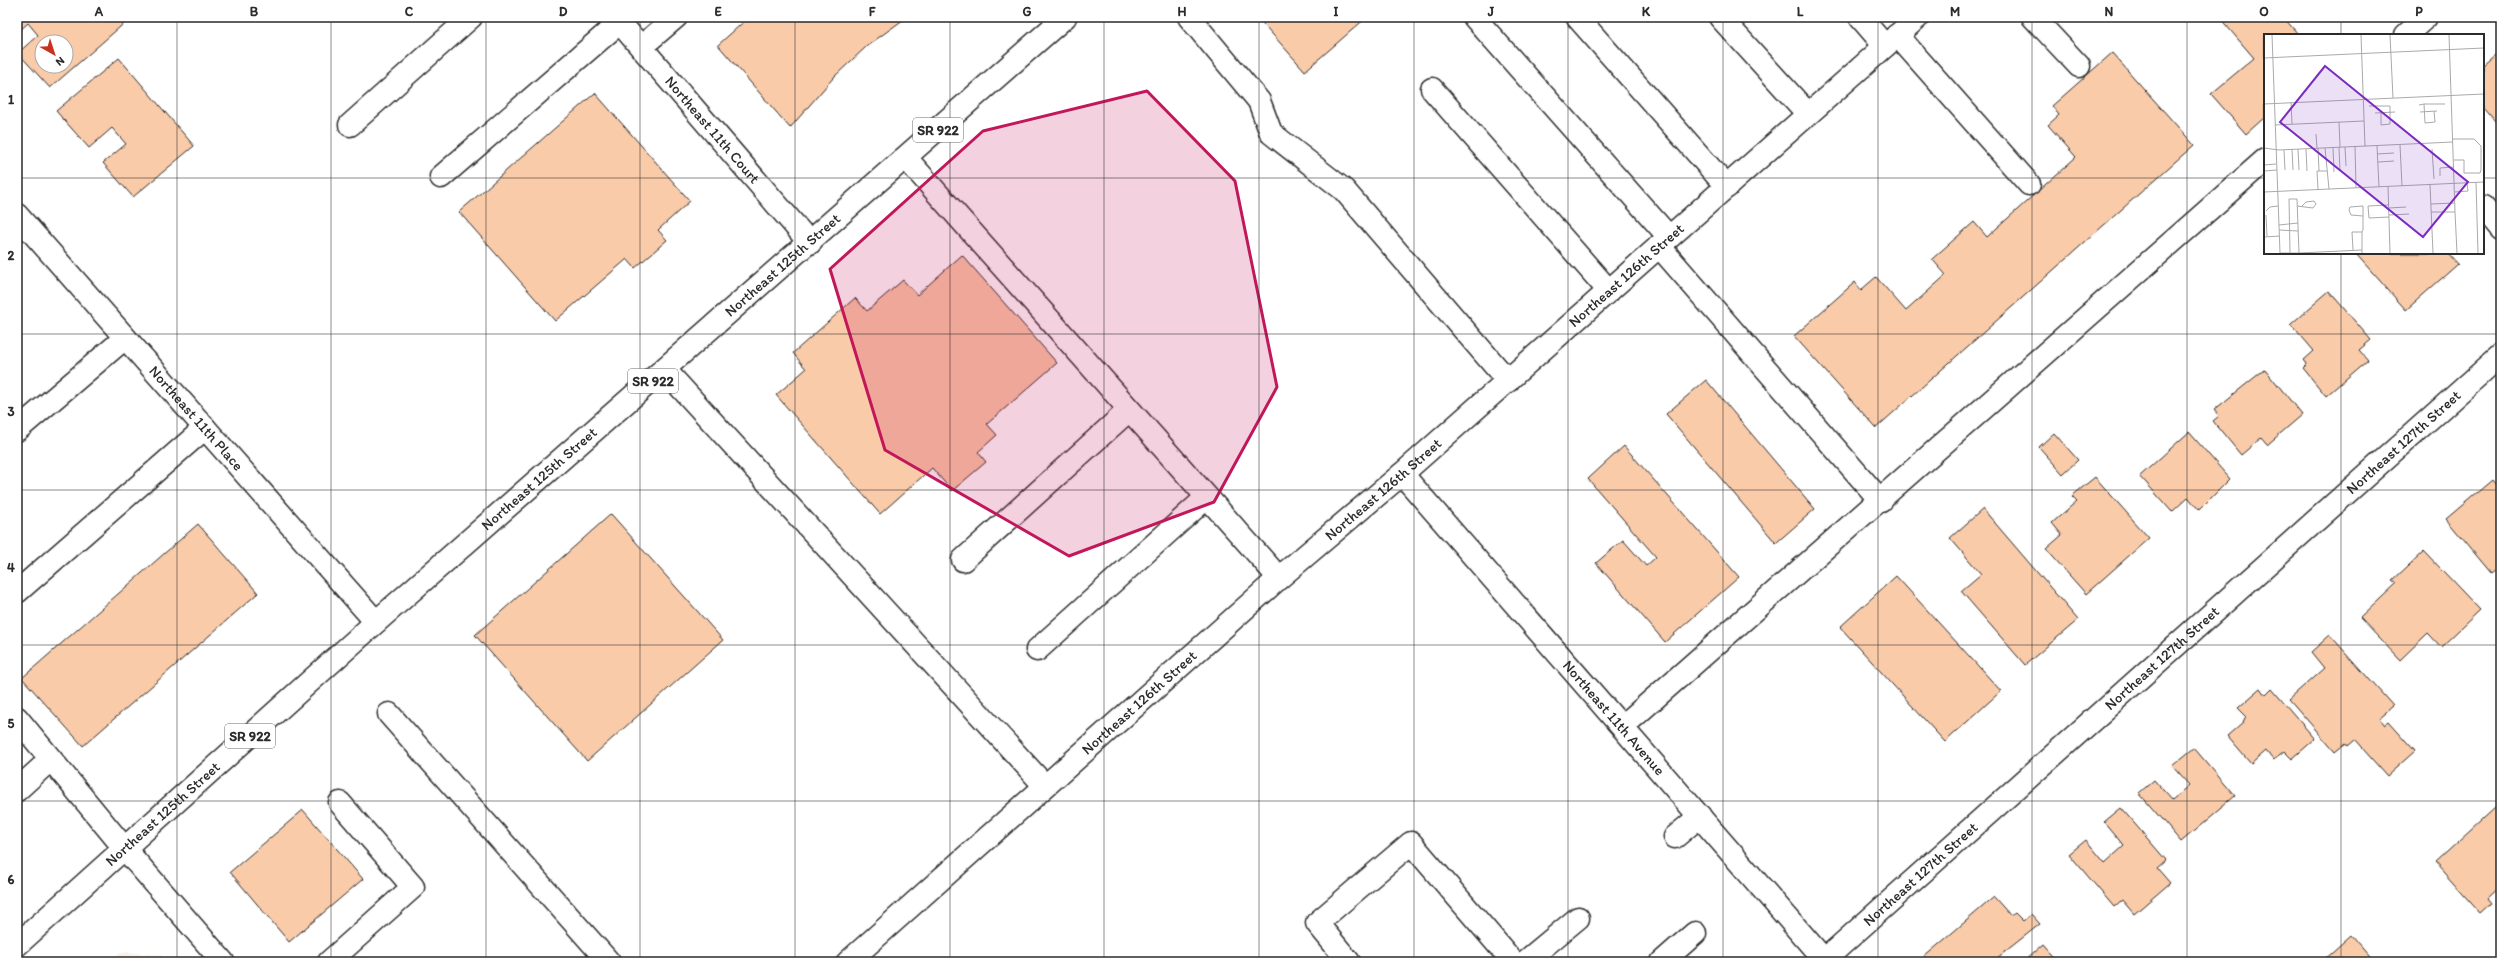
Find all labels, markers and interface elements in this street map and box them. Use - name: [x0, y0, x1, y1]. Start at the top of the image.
- text: A: [94, 4, 104, 19]
- text: B: [250, 4, 259, 19]
- text: C: [405, 4, 414, 19]
- text: D: [559, 4, 568, 19]
- text: E: [714, 4, 722, 19]
- text: F: [869, 4, 876, 19]
- text: G: [1023, 4, 1032, 19]
- text: H: [1178, 4, 1187, 19]
- text: I: [1334, 4, 1339, 19]
- text: J: [1487, 4, 1495, 19]
- text: K: [1642, 4, 1651, 19]
- text: L: [1797, 4, 1804, 19]
- text: M: [1950, 4, 1960, 19]
- text: N: [2105, 4, 2114, 19]
- text: O: [2259, 4, 2269, 19]
- text: P: [2415, 4, 2423, 19]
- north arrow: [34, 34, 74, 74]
- inset map: [2264, 34, 2484, 254]
- text: N: [53, 54, 67, 69]
- street label: Northeast 11th Court: [661, 72, 764, 187]
- text: 1: [8, 92, 14, 107]
- road number: SR 922: [913, 118, 963, 142]
- street label: Northeast 125th Street: [721, 209, 844, 321]
- street label: Northeast 126th Street: [1565, 219, 1688, 331]
- text: 2: [8, 248, 15, 263]
- street label: Northeast 11th Place: [145, 362, 247, 474]
- road number: SR 922: [628, 369, 678, 393]
- street label: Northeast 127th Street: [2343, 386, 2465, 498]
- text: 3: [7, 404, 15, 419]
- street label: Northeast 125th Street: [478, 423, 601, 534]
- street label: Northeast 126th Street: [1321, 434, 1445, 544]
- text: 4: [7, 560, 15, 575]
- street label: Northeast 127th Street: [2101, 602, 2223, 714]
- street label: Northeast 126th Street: [1078, 646, 1201, 758]
- street label: Northeast 11th Avenue: [1559, 657, 1669, 779]
- text: 5: [8, 716, 15, 731]
- road number: SR 922: [225, 724, 275, 748]
- street label: Northeast 125th Street: [102, 758, 224, 870]
- street label: Northeast 127th Street: [1859, 818, 1982, 930]
- text: 6: [8, 872, 15, 887]

